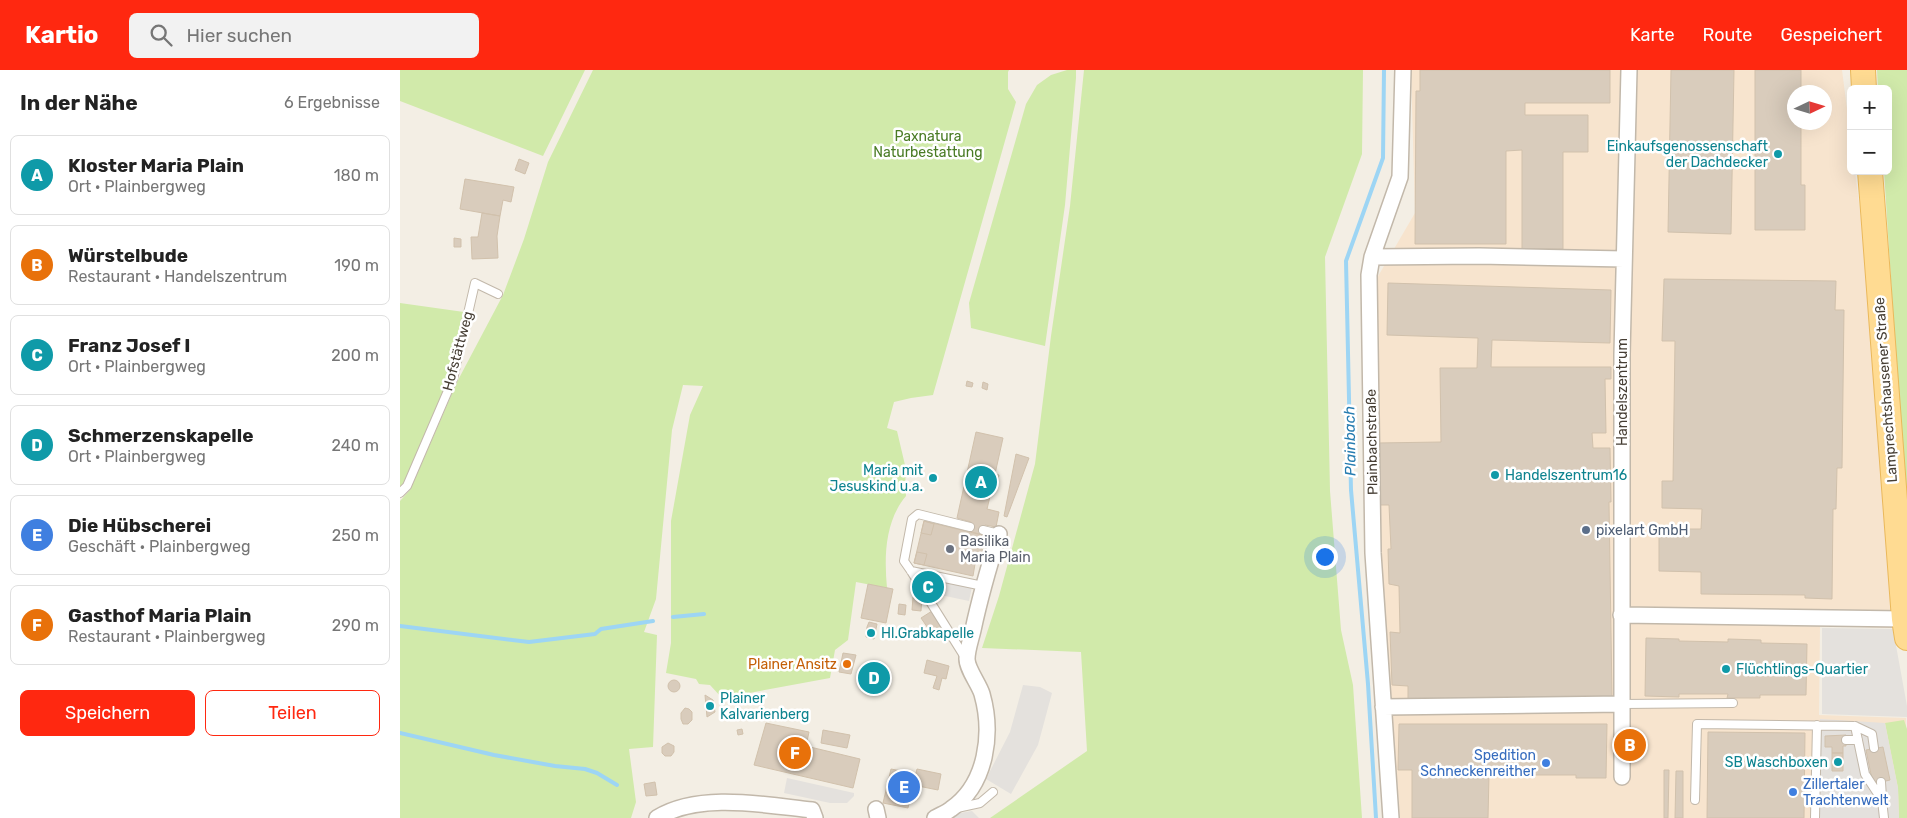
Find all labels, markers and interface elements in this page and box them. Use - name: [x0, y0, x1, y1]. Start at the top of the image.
- search box: [129, 13, 479, 58]
- text: Kartio: [25, 21, 99, 49]
- icon: search: [147, 21, 175, 49]
- text: Hier suchen: [187, 24, 292, 47]
- text: Karte: [1630, 24, 1674, 46]
- text: Route: [1702, 24, 1752, 46]
- text: Gespeichert: [1780, 24, 1882, 46]
- north arrow: [1787, 85, 1832, 130]
- map controls: [1847, 85, 1892, 175]
- button: +: [1847, 85, 1892, 130]
- text: In der Nähe: [20, 90, 138, 115]
- text: 6 Ergebnisse: [284, 93, 380, 112]
- park label: Paxnatura Naturbestattung: [873, 128, 983, 161]
- button: −: [1847, 130, 1892, 175]
- place label: Einkaufsgenossenschaft der Dachdecker: [1607, 138, 1769, 171]
- marker: Einkaufsgenossenschaft der Dachdecker: [1772, 148, 1784, 160]
- text: Kloster Maria Plain: [68, 154, 244, 177]
- text: A: [31, 166, 43, 185]
- text: 180 m: [334, 166, 379, 185]
- text: Ort · Plainbergweg: [68, 177, 206, 196]
- text: Würstelbude: [68, 244, 188, 267]
- text: B: [31, 256, 43, 275]
- text: 190 m: [334, 256, 379, 275]
- text: Restaurant · Handelszentrum: [68, 267, 287, 286]
- street label: Lamprechtshausener Straße: [1871, 297, 1901, 483]
- street label: Hofstättweg: [439, 309, 477, 393]
- text: Franz Josef I: [68, 334, 190, 357]
- street label: Handelszentrum: [1614, 338, 1631, 446]
- text: C: [31, 346, 43, 365]
- text: 200 m: [331, 346, 379, 365]
- text: Ort · Plainbergweg: [68, 357, 206, 376]
- street label: Plainbachstraße: [1363, 389, 1381, 495]
- water label: Plainbach: [1340, 406, 1360, 476]
- text: Schmerzenskapelle: [68, 424, 253, 447]
- text: D: [31, 436, 43, 455]
- text: 240 m: [332, 436, 379, 455]
- text: Ort · Plainbergweg: [68, 447, 206, 466]
- place label: Maria mit Jesuskind u.a.: [830, 462, 924, 495]
- pin: A: [965, 463, 997, 501]
- place label: Handelszentrum16: [1505, 467, 1627, 484]
- marker: Handelszentrum16: [1489, 469, 1501, 481]
- marker: Maria mit Jesuskind u.a.: [927, 472, 939, 484]
- text: Die Hübscherei: [68, 514, 211, 537]
- place label: pixelart GmbH: [1596, 522, 1689, 539]
- marker: pixelart GmbH: [1580, 524, 1592, 536]
- text: E: [32, 526, 42, 545]
- text: 250 m: [332, 526, 379, 545]
- place label: Basilika Maria Plain: [960, 533, 1031, 566]
- text: Geschäft · Plainbergweg: [68, 537, 251, 556]
- marker: Basilika Maria Plain: [944, 543, 956, 555]
- your location: [1312, 544, 1338, 570]
- pin: C: [912, 568, 944, 606]
- text: Gasthof Maria Plain: [68, 604, 252, 627]
- text: F: [32, 616, 42, 635]
- text: 290 m: [332, 616, 379, 635]
- place label: Hl.Grabkapelle: [881, 625, 974, 642]
- text: Restaurant · Plainbergweg: [68, 627, 266, 646]
- marker: Hl.Grabkapelle: [865, 627, 877, 639]
- place label: Plainer Ansitz: [748, 656, 837, 673]
- marker: Plainer Ansitz: [841, 658, 853, 670]
- pin: D: [858, 659, 890, 697]
- place label: Flüchtlings-Quartier: [1736, 661, 1869, 678]
- marker: Flüchtlings-Quartier: [1720, 663, 1732, 675]
- button: Speichern: [20, 690, 195, 736]
- button: Teilen: [205, 690, 380, 736]
- place label: Plainer Kalvarienberg: [720, 690, 809, 723]
- marker: Plainer Kalvarienberg: [704, 700, 716, 712]
- pin: B: [1614, 726, 1646, 764]
- pin: F: [779, 734, 811, 772]
- place label: Spedition Schneckenreither: [1420, 747, 1537, 780]
- place label: SB Waschboxen: [1725, 754, 1828, 771]
- marker: SB Waschboxen: [1832, 756, 1844, 768]
- marker: Spedition Schneckenreither: [1540, 757, 1552, 769]
- pin: E: [888, 768, 920, 806]
- place label: Zillertaler Trachtenwelt: [1803, 776, 1889, 809]
- marker: Zillertaler Trachtenwelt: [1787, 786, 1799, 798]

